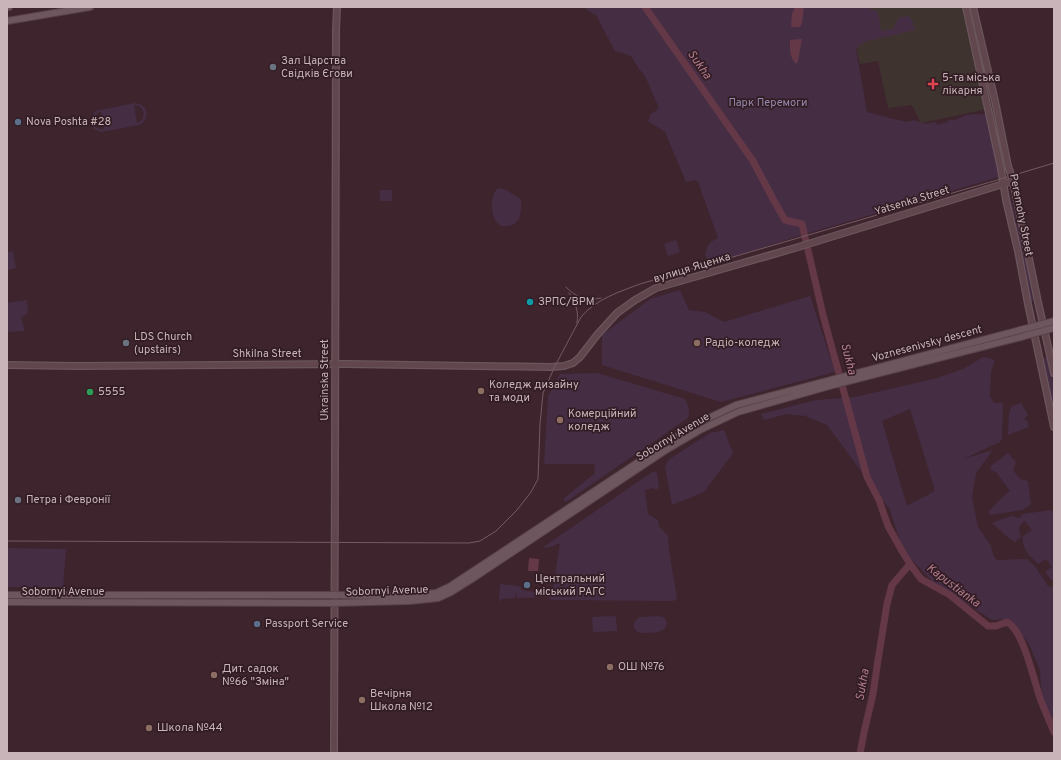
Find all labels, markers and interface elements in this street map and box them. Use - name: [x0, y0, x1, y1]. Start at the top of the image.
- water label: Sukha: [683, 47, 715, 83]
- place label: Зал Царства Свідків Єгови: [281, 54, 353, 81]
- marker: Зал Царства Свідків Єгови: [268, 62, 278, 72]
- place label: 5-та міська лікарня: [942, 71, 1000, 98]
- marker: 5-та міська лікарня: [927, 78, 939, 90]
- park label: Парк Перемоги: [729, 96, 808, 110]
- place label: Nova Poshta #28: [26, 115, 111, 129]
- marker: Nova Poshta #28: [13, 117, 23, 127]
- street label: Peremohy Street: [1006, 173, 1036, 257]
- street label: Yatsenka Street: [873, 183, 951, 219]
- street label: вулиця Яценка: [652, 250, 732, 286]
- place label: ЗРПС/ВРМ: [538, 295, 595, 309]
- marker: ЗРПС/ВРМ: [525, 297, 535, 307]
- street label: Voznesenivsky descent: [870, 323, 984, 365]
- place label: LDS Church (upstairs): [134, 330, 192, 357]
- place label: Радіо-коледж: [705, 336, 780, 350]
- marker: LDS Church (upstairs): [121, 338, 131, 348]
- marker: Радіо-коледж: [692, 338, 702, 348]
- street label: Ukrainska Street: [318, 339, 332, 421]
- water label: Sukha: [836, 341, 860, 377]
- street label: Shkilna Street: [232, 347, 302, 361]
- place label: Коледж дизайну та моди: [489, 378, 579, 405]
- place label: 5555: [98, 385, 125, 399]
- marker: Коледж дизайну та моди: [476, 386, 486, 396]
- marker: 5555: [85, 387, 95, 397]
- place label: Комерційний коледж: [568, 407, 637, 434]
- street label: Sobornyi Avenue: [634, 410, 712, 464]
- marker: Комерційний коледж: [555, 415, 565, 425]
- place label: Петра і Февронії: [26, 493, 110, 507]
- marker: Петра і Февронії: [13, 495, 23, 505]
- water label: Kapustianka: [923, 560, 984, 612]
- place label: Центральний міський РАГС: [535, 572, 605, 599]
- marker: Центральний міський РАГС: [522, 580, 532, 590]
- street label: Sobornyi Avenue: [345, 583, 429, 599]
- street label: Sobornyi Avenue: [22, 585, 105, 599]
- place label: Passport Service: [265, 617, 348, 631]
- marker: Passport Service: [252, 619, 262, 629]
- place label: ОШ №76: [618, 660, 665, 674]
- place label: Дит. садок №66 "Зміна": [222, 662, 289, 689]
- marker: ОШ №76: [605, 662, 615, 672]
- water label: Sukha: [852, 667, 874, 702]
- marker: Дит. садок №66 "Зміна": [209, 670, 219, 680]
- place label: Вечірня Школа №12: [370, 687, 433, 714]
- marker: Вечірня Школа №12: [357, 695, 367, 705]
- place label: Школа №44: [157, 721, 223, 735]
- marker: Школа №44: [144, 723, 154, 733]

